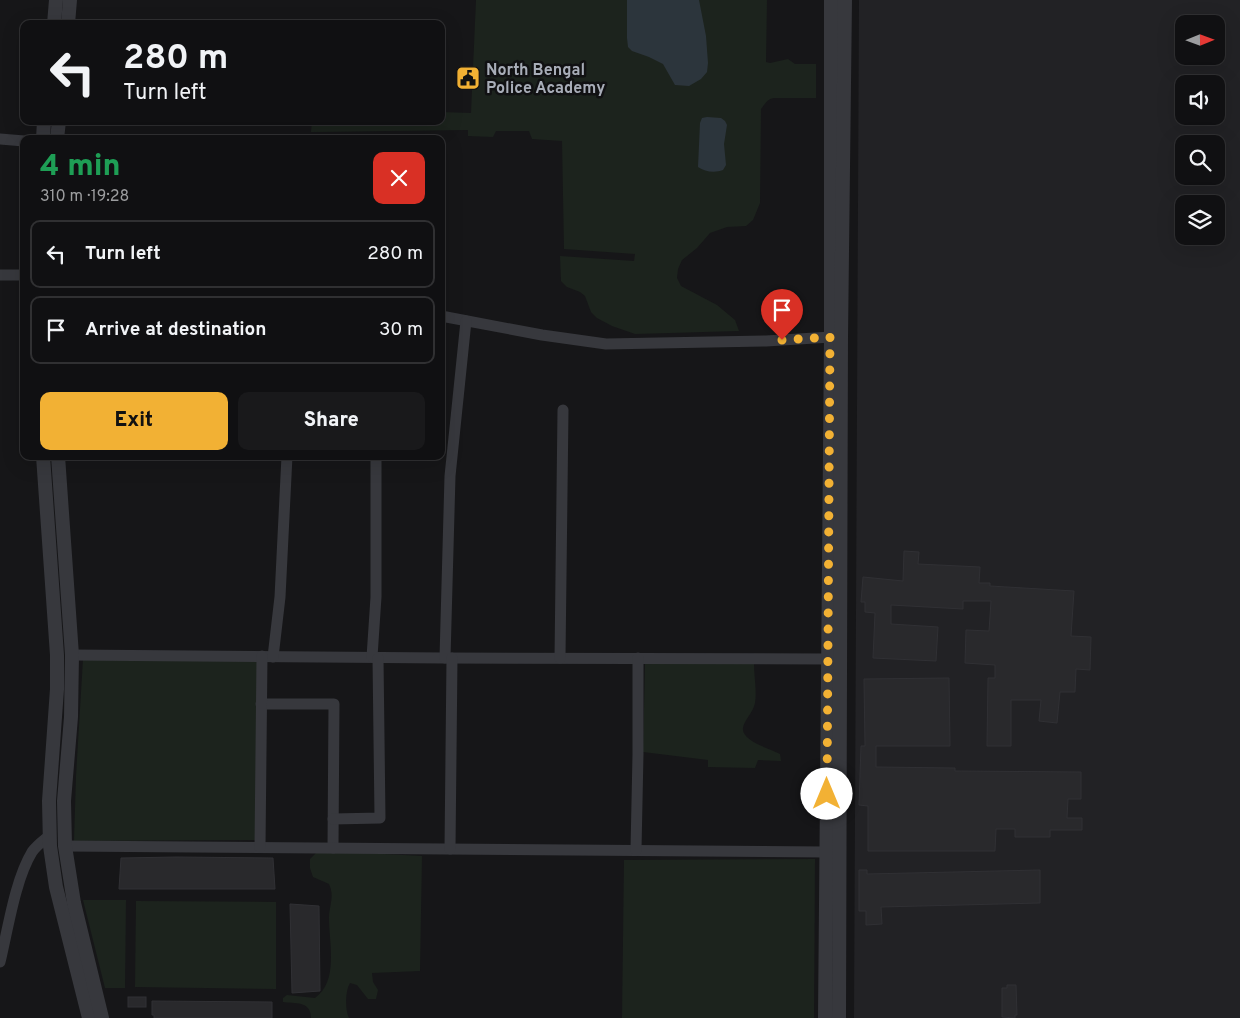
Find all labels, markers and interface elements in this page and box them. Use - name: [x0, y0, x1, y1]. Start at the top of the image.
- north arrow: [1175, 15, 1225, 65]
- map controls: [1175, 15, 1225, 245]
- text: 280 m: [123, 37, 228, 81]
- icon: left: [40, 40, 105, 105]
- place label: North Bengal Police Academy: [486, 61, 605, 99]
- public building icon: North Bengal Police Academy: [455, 65, 481, 91]
- button: sound: [1175, 75, 1225, 125]
- text: Turn left: [123, 80, 206, 107]
- button: search: [1175, 135, 1225, 185]
- text: 4 min: [40, 149, 121, 186]
- button: close: [373, 152, 425, 204]
- text: 310 m · 19:28: [40, 187, 129, 207]
- button: layers: [1175, 195, 1225, 245]
- icon: left: [42, 240, 70, 268]
- text: Turn left: [85, 242, 161, 266]
- text: 280 m: [367, 242, 423, 266]
- pin: [761, 289, 803, 340]
- icon: arrive: [768, 296, 796, 324]
- icon: arrive: [42, 316, 70, 344]
- text: Arrive at destination: [85, 318, 266, 342]
- text: 30 m: [379, 318, 423, 342]
- button: Exit: [40, 392, 228, 450]
- button: Share: [238, 392, 425, 450]
- position arrow: [800, 767, 852, 819]

